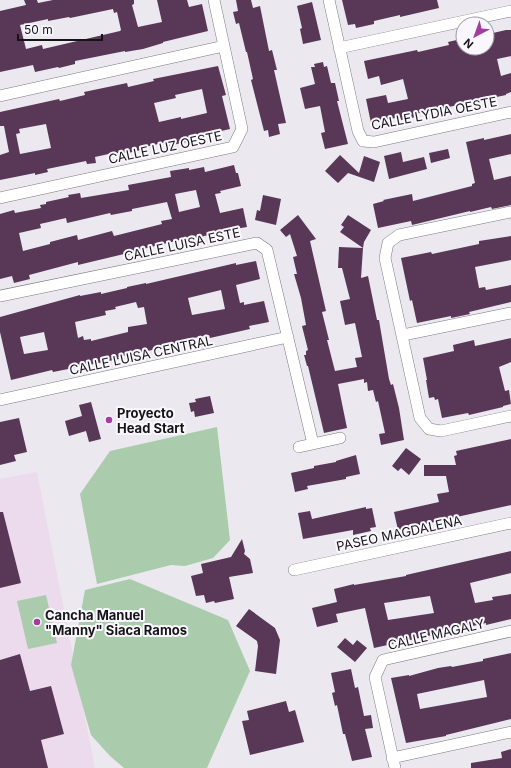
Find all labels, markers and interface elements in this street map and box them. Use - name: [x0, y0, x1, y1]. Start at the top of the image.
- scale bar: [18, 16, 102, 42]
- north arrow: [455, 16, 495, 56]
- text: 50 m: [24, 22, 53, 37]
- text: N: [461, 36, 476, 52]
- street label: CALLE LYDIA OESTE: [370, 93, 498, 133]
- street label: CALLE LUZ OESTE: [107, 127, 223, 167]
- street label: CALLE LUISA ESTE: [123, 224, 241, 264]
- street label: CALLE LUISA CENTRAL: [68, 332, 214, 378]
- place label: Proyecto Head Start: [117, 405, 185, 436]
- marker: Proyecto Head Start: [104, 415, 114, 425]
- street label: PASEO MAGDALENA: [335, 512, 463, 554]
- place label: Cancha Manuel "Manny" Siaca Ramos: [45, 607, 187, 638]
- street label: CALLE MAGALY: [386, 615, 486, 653]
- marker: Cancha Manuel "Manny" Siaca Ramos: [32, 617, 42, 627]

